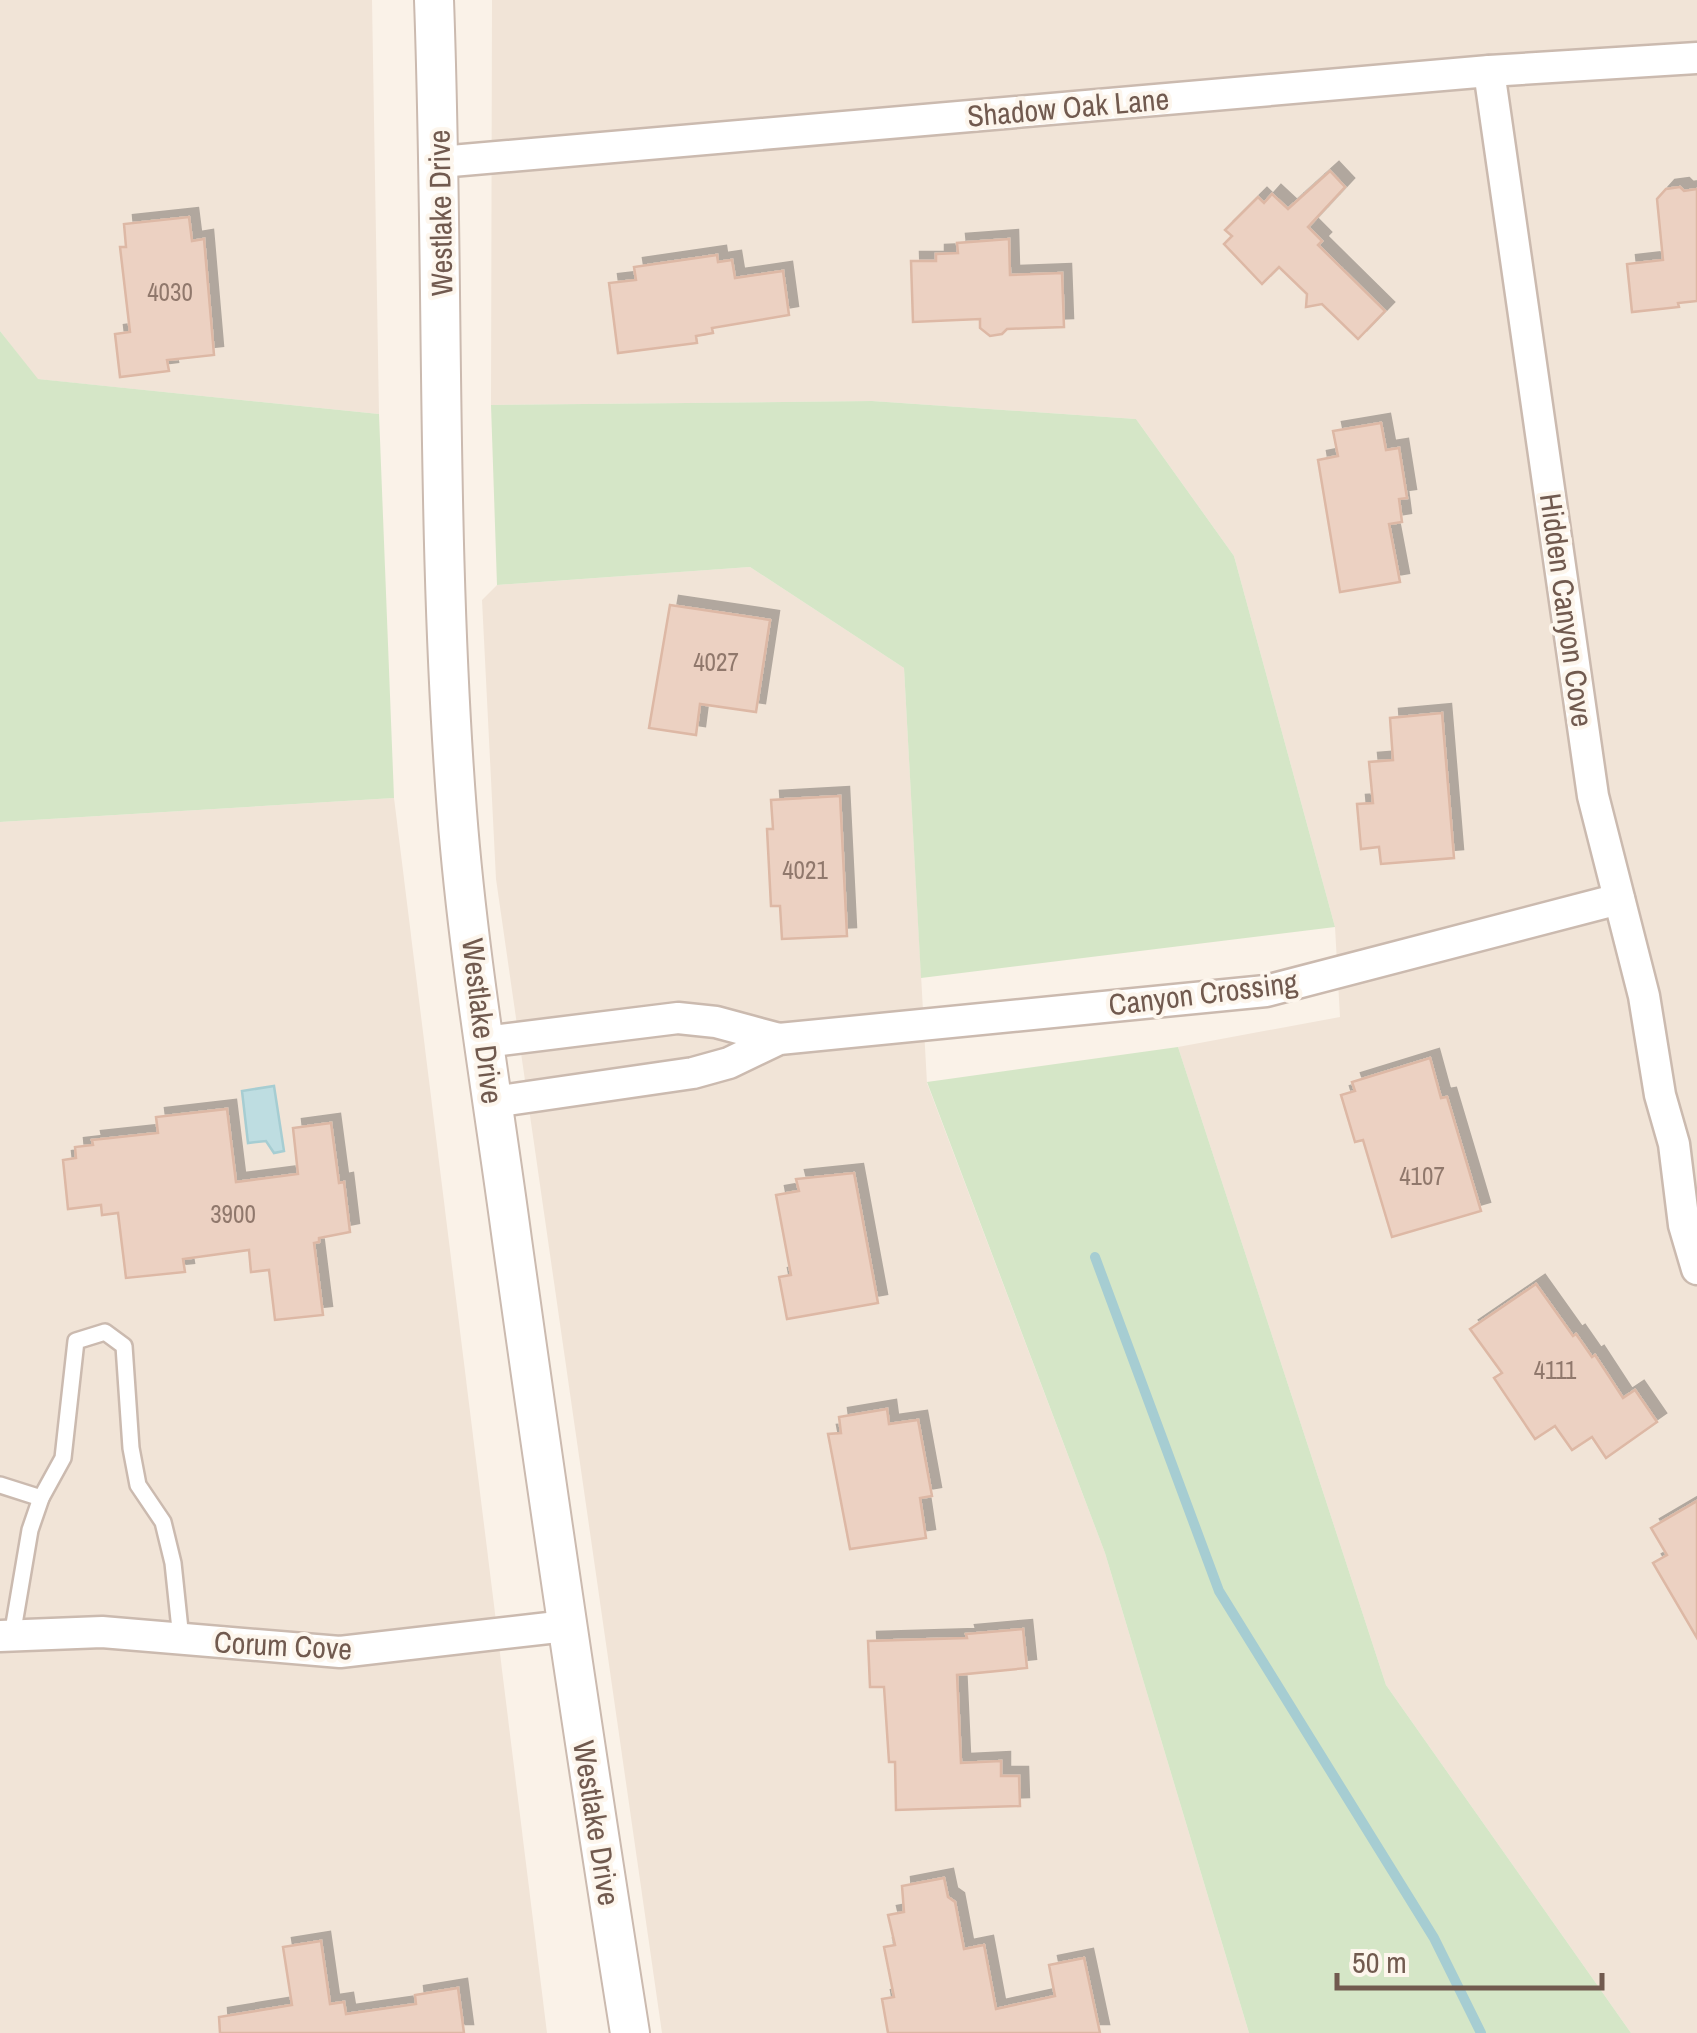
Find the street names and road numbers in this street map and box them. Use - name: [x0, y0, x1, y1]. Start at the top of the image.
- street label: Shadow Oak Lane: [965, 78, 1171, 136]
- street label: Westlake Drive: [419, 129, 461, 297]
- street label: Hidden Canyon Cove: [1531, 491, 1603, 729]
- street label: Westlake Drive: [453, 936, 513, 1106]
- street label: Canyon Crossing: [1106, 962, 1300, 1024]
- street label: Corum Cove: [213, 1621, 353, 1669]
- street label: Westlake Drive: [564, 1738, 630, 1908]

